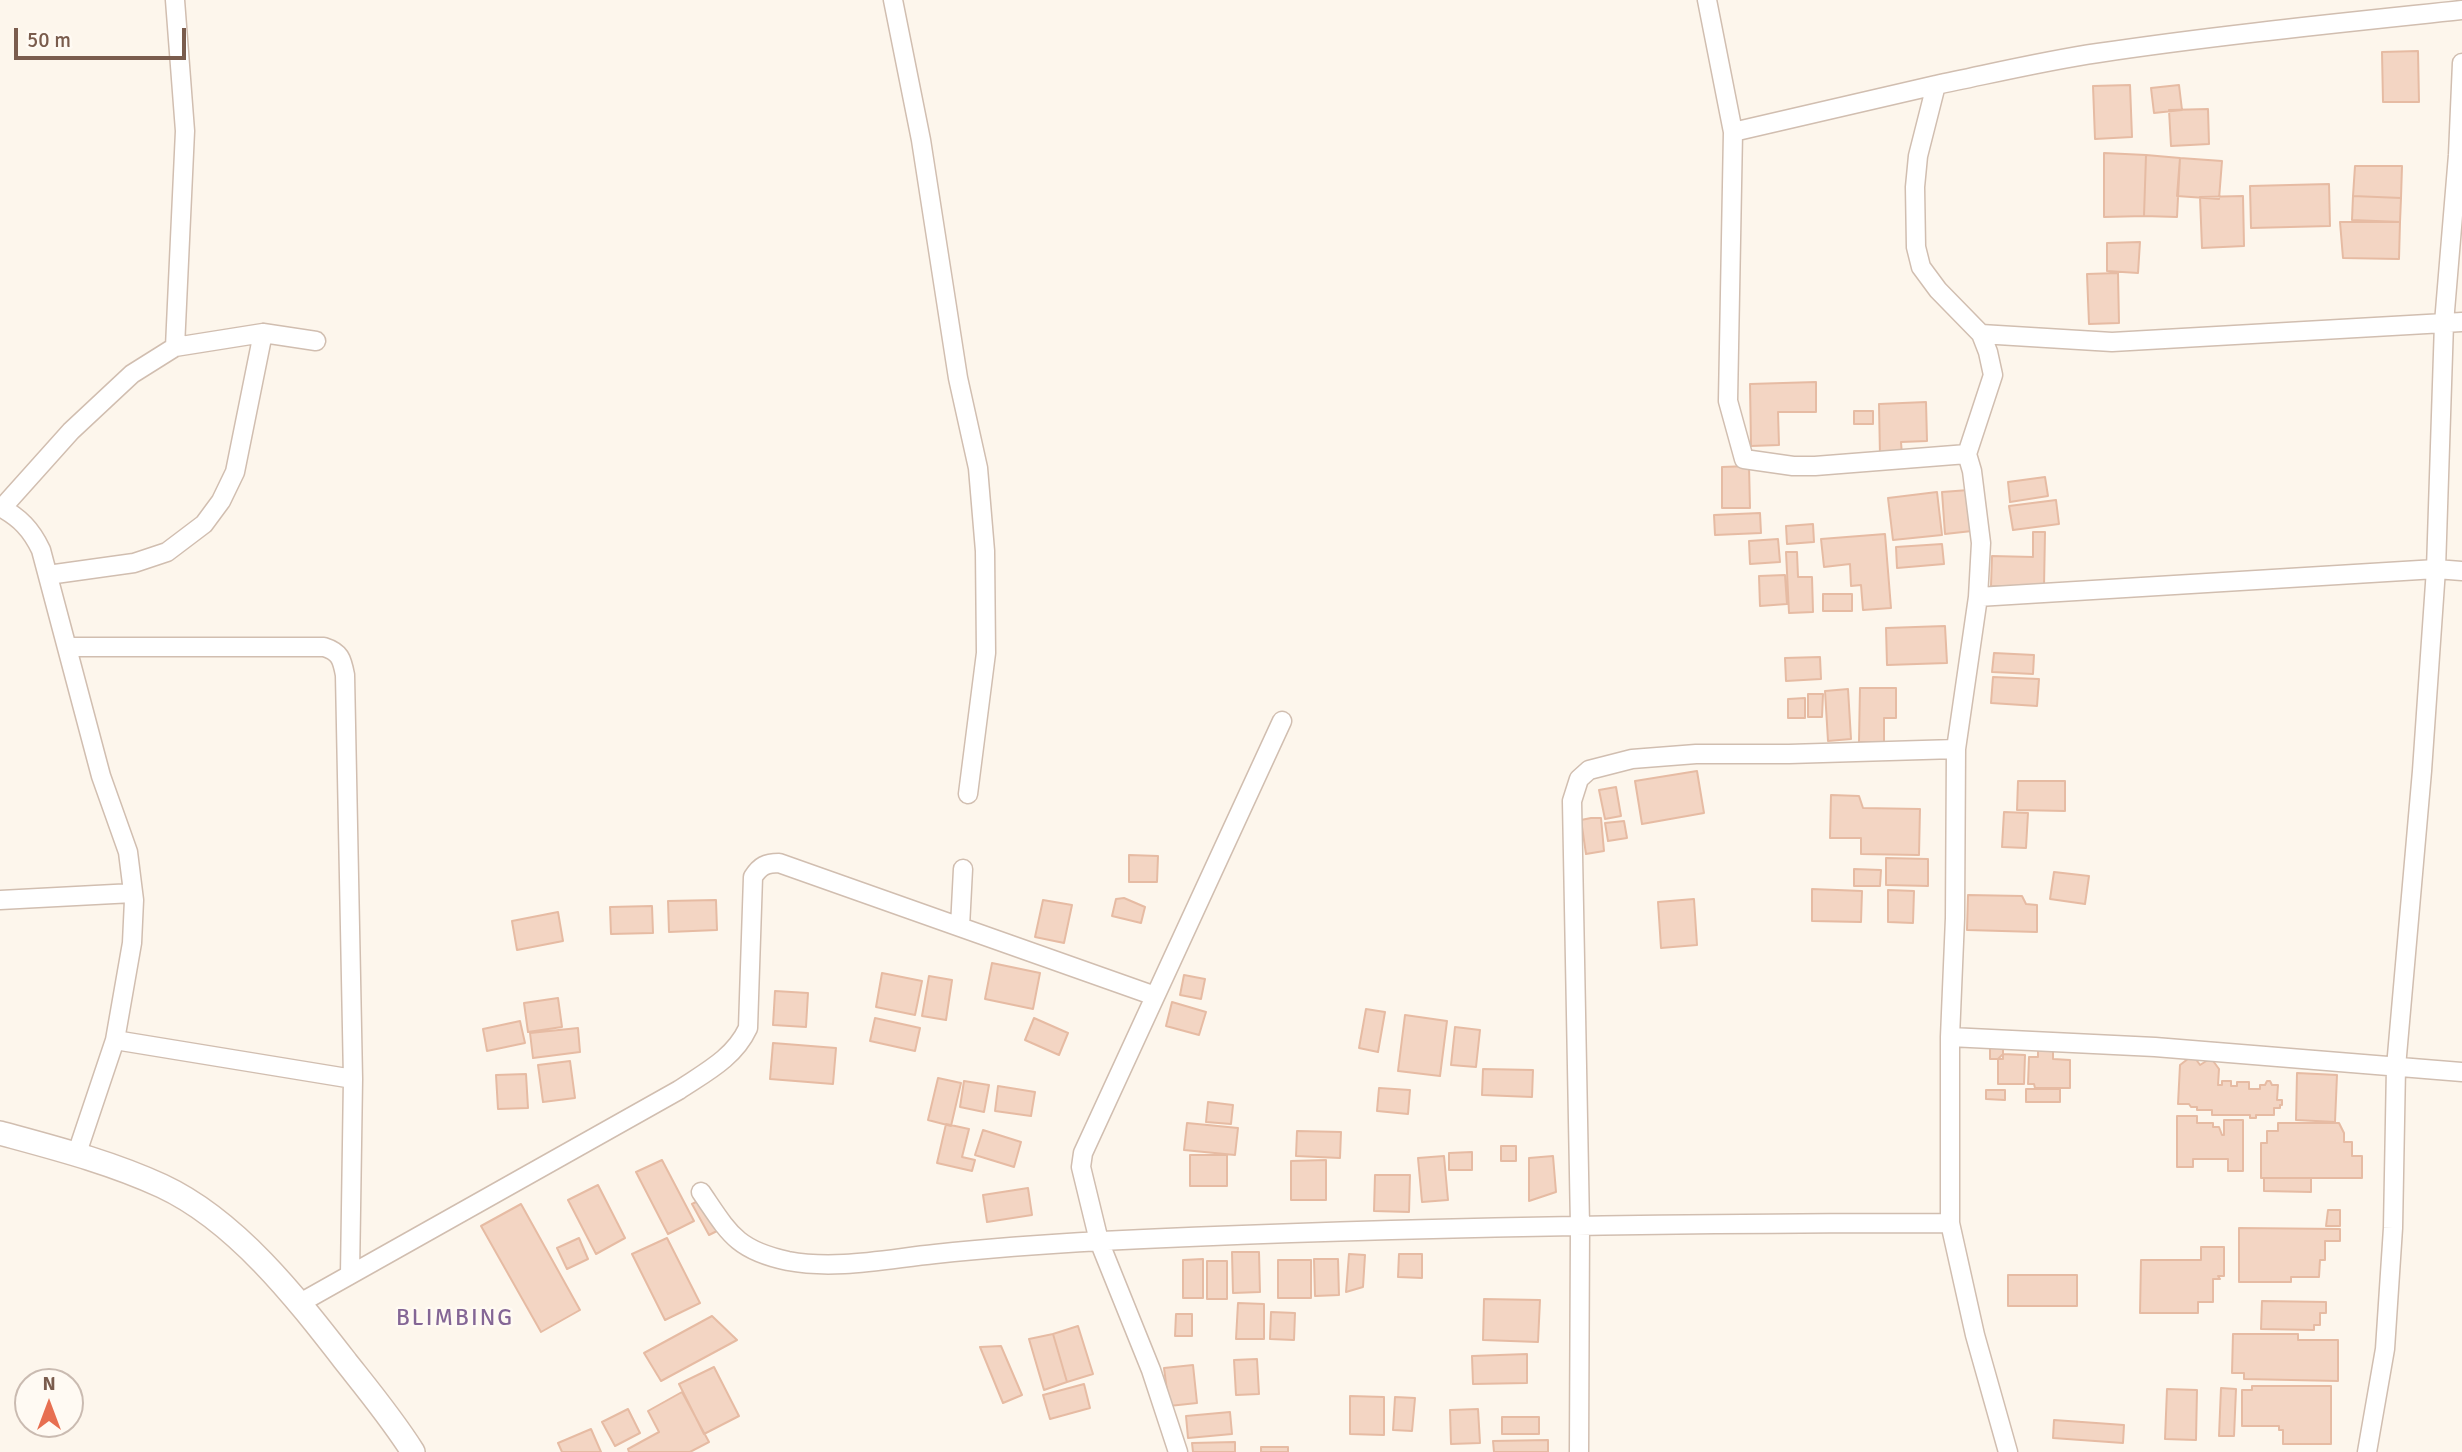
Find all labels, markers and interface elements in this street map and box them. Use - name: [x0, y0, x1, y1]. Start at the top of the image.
- scale bar: [18, 14, 189, 58]
- text: 50 m: [27, 27, 71, 53]
- district label: BLIMBING: [397, 1305, 513, 1333]
- north arrow: [14, 1368, 84, 1438]
- text: N: [42, 1372, 56, 1396]

